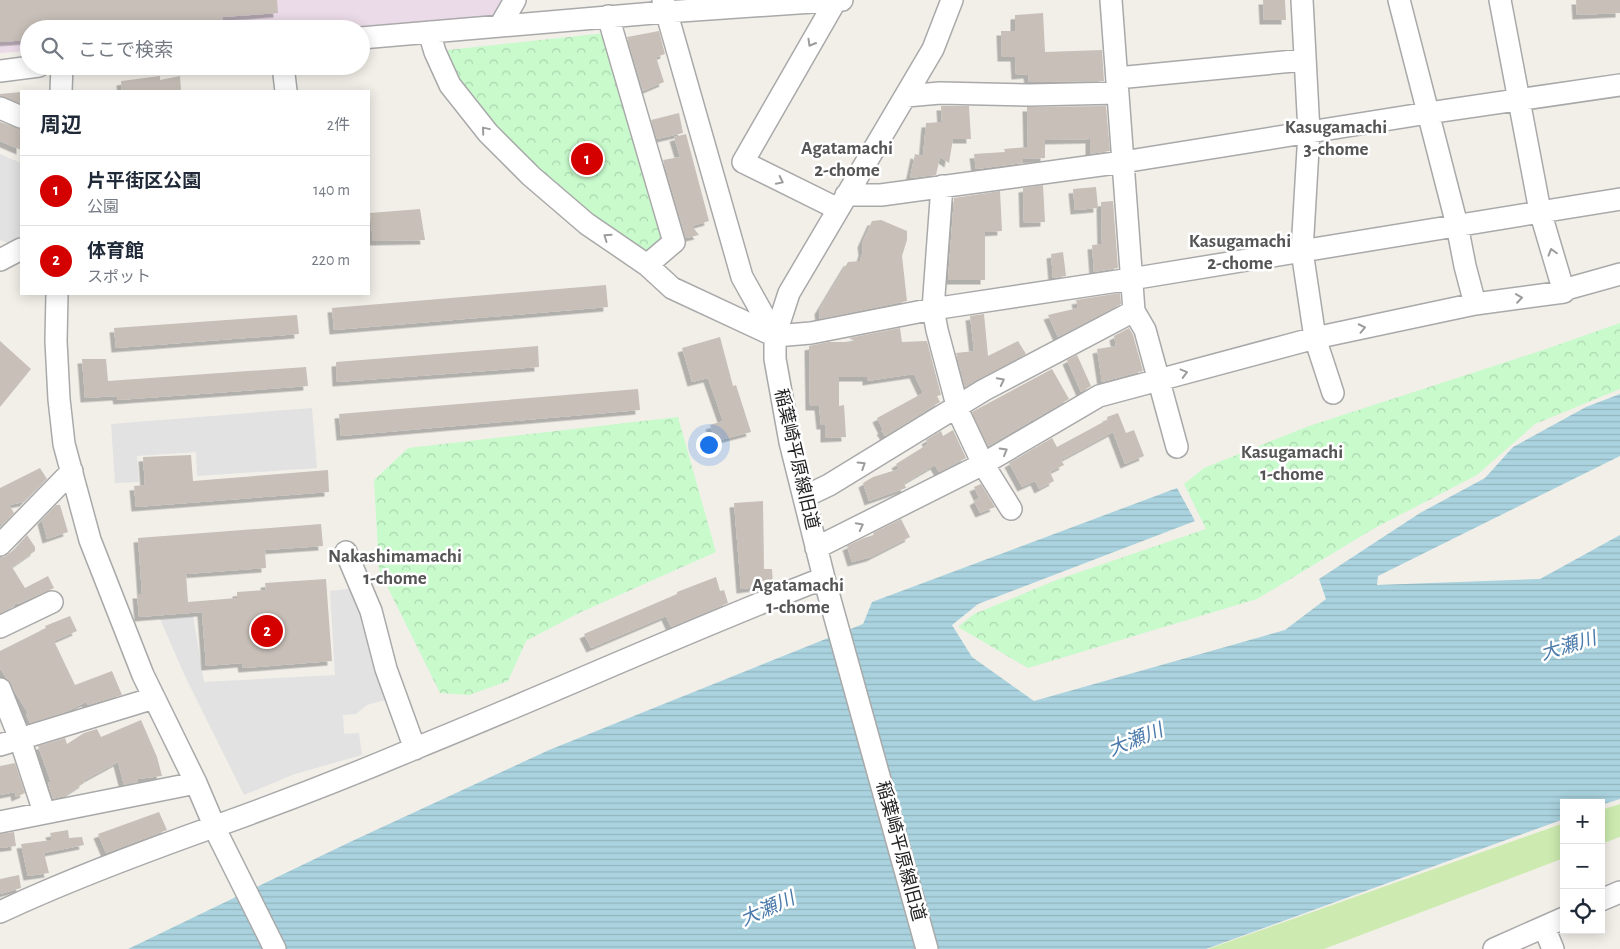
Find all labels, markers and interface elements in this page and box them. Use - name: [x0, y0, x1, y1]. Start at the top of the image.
- search box: [20, 20, 370, 75]
- icon: search: [38, 34, 66, 62]
- one-way arrow: [808, 37, 818, 46]
- text: ここで検索: [78, 41, 173, 60]
- text: 周辺: [40, 115, 82, 136]
- text: 2件: [327, 117, 350, 133]
- district label: Kasugamachi 3-chome: [1285, 118, 1387, 159]
- one-way arrow: [482, 126, 491, 135]
- district label: Agatamachi 2-chome: [801, 139, 893, 180]
- pin: 1: [571, 140, 603, 178]
- text: 片平街区公園: [87, 172, 201, 191]
- one-way arrow: [775, 175, 784, 185]
- text: 1: [53, 182, 59, 198]
- text: 140 m: [313, 182, 350, 198]
- text: 公園: [87, 199, 119, 215]
- district label: Kasugamachi 2-chome: [1189, 232, 1291, 273]
- one-way arrow: [603, 234, 612, 243]
- text: 体育館: [87, 242, 144, 261]
- one-way arrow: [1547, 248, 1557, 256]
- text: 2: [52, 252, 60, 268]
- text: 220 m: [312, 252, 350, 268]
- text: スポット: [87, 269, 151, 285]
- one-way arrow: [1515, 294, 1524, 304]
- one-way arrow: [1358, 323, 1367, 334]
- one-way arrow: [1179, 368, 1188, 379]
- one-way arrow: [996, 377, 1005, 387]
- street label: 稲葉崎平原線旧道: [771, 387, 823, 531]
- your location: [696, 432, 722, 458]
- district label: Kasugamachi 1-chome: [1241, 443, 1343, 484]
- one-way arrow: [999, 448, 1008, 458]
- one-way arrow: [856, 461, 865, 471]
- one-way arrow: [855, 522, 864, 532]
- district label: Nakashimamachi 1-chome: [328, 547, 462, 588]
- district label: Agatamachi 1-chome: [752, 576, 844, 617]
- pin: 2: [251, 612, 283, 650]
- water label: 大瀬川: [1538, 627, 1600, 664]
- water label: 大瀬川: [1105, 719, 1167, 760]
- street label: 稲葉崎平原線旧道: [873, 779, 929, 923]
- map controls: [1560, 799, 1605, 934]
- button: +: [1560, 799, 1605, 844]
- button: −: [1560, 844, 1605, 889]
- water label: 大瀬川: [737, 887, 799, 930]
- button: locate: [1560, 889, 1605, 934]

